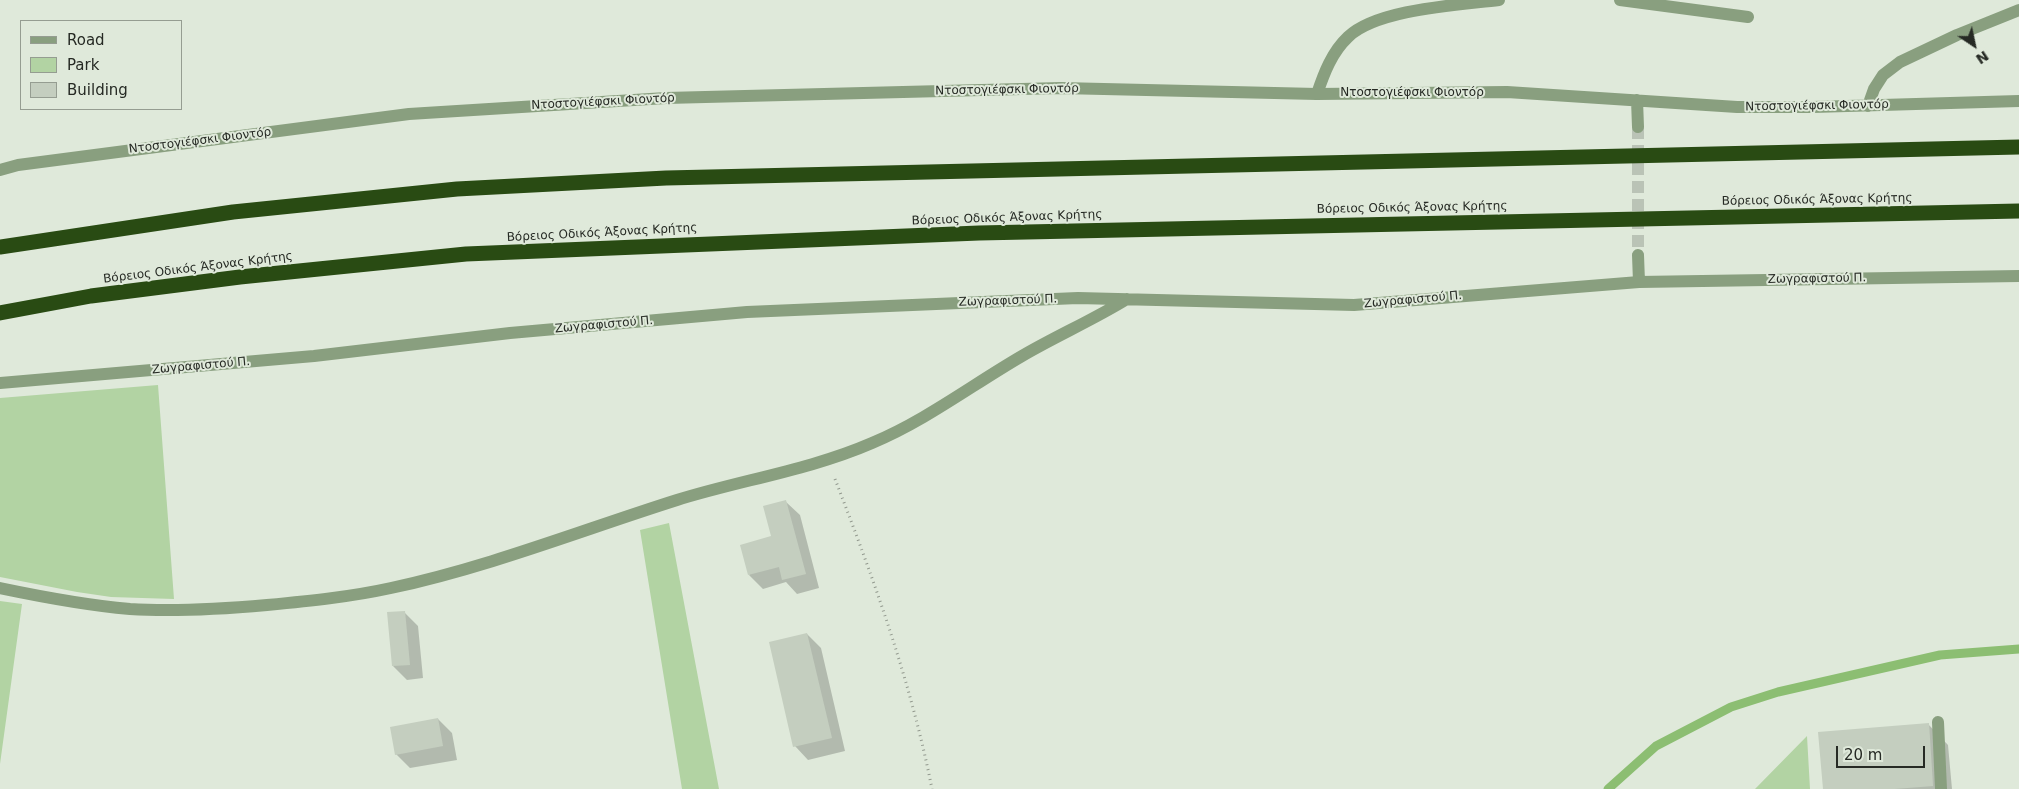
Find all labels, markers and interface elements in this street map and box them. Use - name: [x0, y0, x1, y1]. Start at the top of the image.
- legend: [20, 20, 182, 110]
- north arrow: [1949, 20, 1999, 70]
- text: Road: [67, 31, 105, 49]
- text: N: [1973, 48, 1992, 67]
- text: Park: [67, 56, 99, 74]
- text: Building: [67, 81, 128, 99]
- street label: Ντοστογιέφσκι Φιοντόρ: [935, 82, 1079, 98]
- street label: Ντοστογιέφσκι Φιοντόρ: [1340, 86, 1484, 100]
- street label: Ντοστογιέφσκι Φιοντόρ: [531, 91, 675, 113]
- street label: Ντοστογιέφσκι Φιοντόρ: [1745, 98, 1889, 114]
- street label: Ντοστογιέφσκι Φιοντόρ: [128, 125, 272, 157]
- street label: Βόρειος Οδικός Άξονας Κρήτης: [1721, 191, 1913, 209]
- street label: Βόρειος Οδικός Άξονας Κρήτης: [1316, 199, 1508, 217]
- street label: Βόρειος Οδικός Άξονας Κρήτης: [911, 207, 1103, 229]
- street label: Βόρειος Οδικός Άξονας Κρήτης: [506, 221, 698, 245]
- street label: Βόρειος Οδικός Άξονας Κρήτης: [102, 249, 294, 287]
- street label: Ζωγραφιστού Π.: [1768, 271, 1866, 287]
- street label: Ζωγραφιστού Π.: [1363, 289, 1463, 311]
- street label: Ζωγραφιστού Π.: [958, 292, 1058, 310]
- street label: Ζωγραφιστού Π.: [554, 314, 654, 336]
- street label: Ζωγραφιστού Π.: [151, 355, 251, 377]
- scale bar: [1839, 736, 1928, 768]
- text: 20 m: [1844, 746, 1882, 764]

